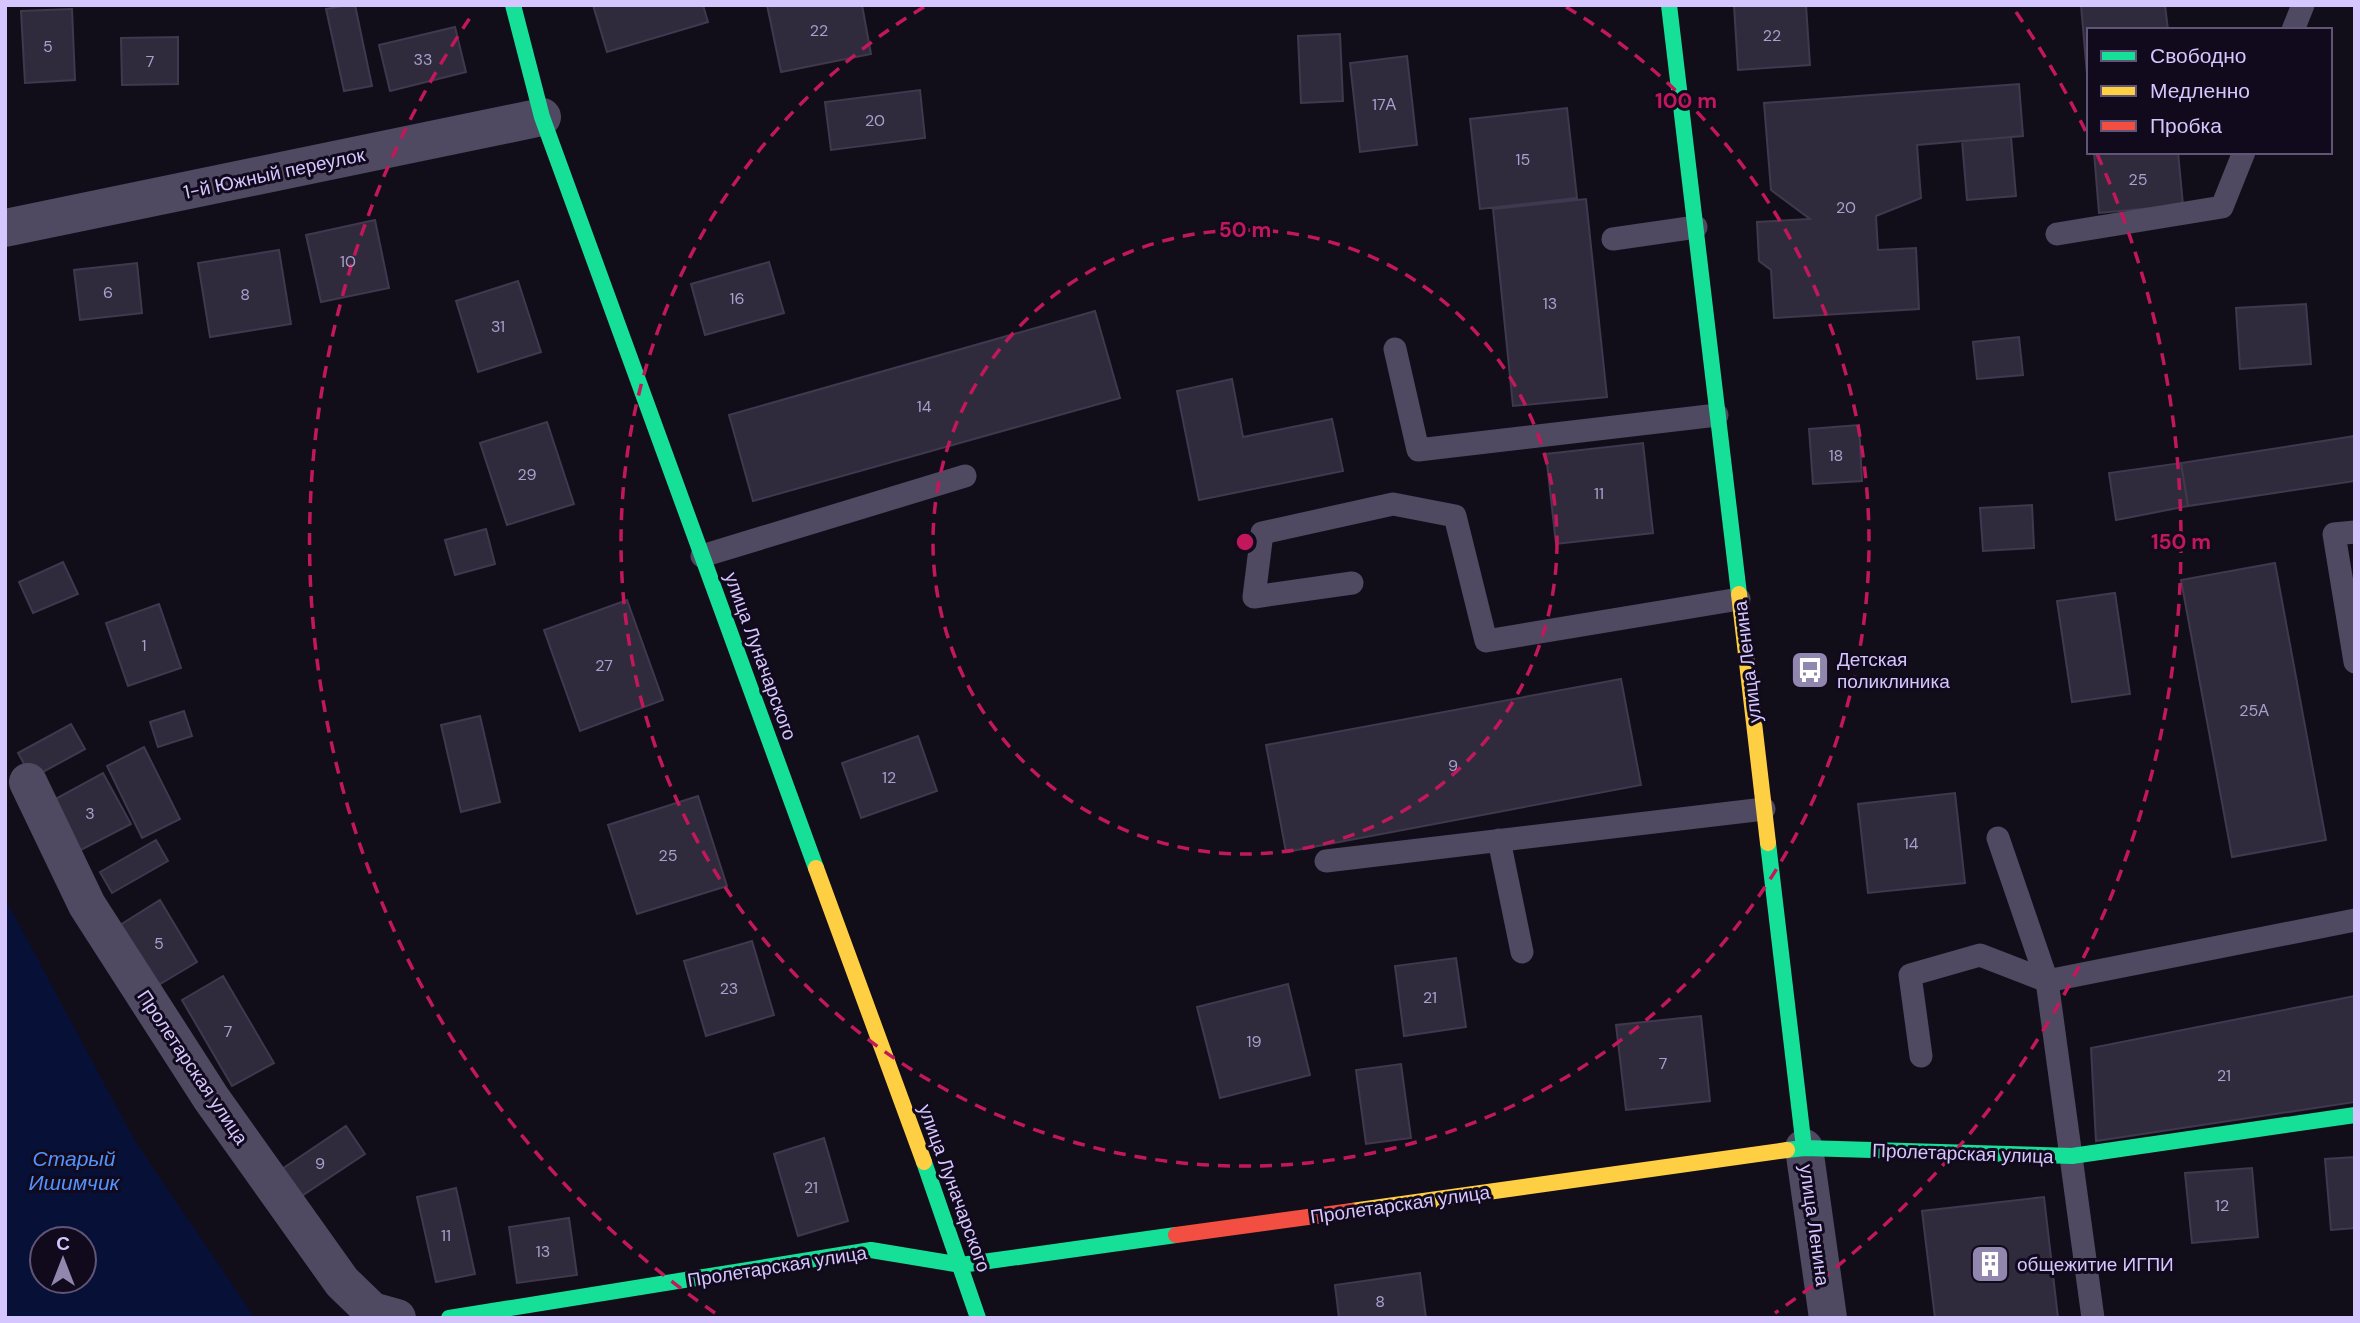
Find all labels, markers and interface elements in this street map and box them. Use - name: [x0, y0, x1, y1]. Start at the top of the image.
- house number: 22: [810, 20, 828, 41]
- house number: 22: [1763, 25, 1781, 46]
- legend: [2087, 28, 2332, 154]
- house number: 5: [43, 36, 53, 57]
- text: Свободно: [2150, 42, 2247, 70]
- house number: 33: [414, 49, 432, 70]
- house number: 7: [146, 51, 154, 72]
- text: Медленно: [2150, 77, 2250, 105]
- text: 100 m: [1655, 87, 1717, 115]
- house number: 17А: [1372, 94, 1396, 115]
- house number: 20: [865, 110, 885, 131]
- text: Пробка: [2150, 112, 2222, 140]
- street label: 1-й Южный переулок: [181, 142, 368, 205]
- house number: 15: [1516, 149, 1530, 170]
- house number: 25: [2129, 169, 2147, 190]
- house number: 20: [1836, 197, 1856, 218]
- text: 50 m: [1219, 216, 1271, 244]
- house number: 10: [340, 251, 356, 272]
- house number: 6: [103, 282, 113, 303]
- house number: 8: [240, 284, 250, 305]
- house number: 16: [729, 288, 745, 309]
- house number: 13: [1543, 293, 1557, 314]
- house number: 31: [491, 316, 505, 337]
- house number: 14: [917, 396, 932, 417]
- house number: 18: [1829, 445, 1843, 466]
- house number: 29: [517, 464, 537, 485]
- house number: 11: [1594, 483, 1604, 504]
- text: 150 m: [2151, 528, 2211, 556]
- centre of rings: [1233, 530, 1257, 554]
- street label: улица Луначарского: [719, 569, 803, 744]
- street label: улица Ленина: [1728, 599, 1767, 724]
- house number: 1: [142, 635, 147, 656]
- place label: Детская поликлиника: [1837, 647, 1950, 694]
- bus stop icon: Детская поликлиника: [1789, 649, 1831, 691]
- house number: 27: [595, 655, 613, 676]
- house number: 25А: [2239, 700, 2269, 721]
- house number: 9: [1448, 755, 1458, 776]
- house number: 12: [882, 767, 896, 788]
- house number: 3: [85, 803, 95, 824]
- house number: 14: [1904, 833, 1919, 854]
- house number: 25: [659, 845, 677, 866]
- house number: 5: [154, 933, 164, 954]
- house number: 23: [720, 978, 738, 999]
- street label: Пролетарская улица: [132, 985, 254, 1150]
- house number: 21: [1423, 987, 1437, 1008]
- house number: 7: [224, 1021, 232, 1042]
- house number: 19: [1246, 1031, 1262, 1052]
- house number: 7: [1659, 1053, 1667, 1074]
- house number: 21: [2217, 1065, 2231, 1086]
- street label: улица Луначарского: [913, 1101, 997, 1276]
- street label: Пролетарская улица: [1872, 1138, 2054, 1169]
- water label: Старый Ишимчик: [29, 1145, 121, 1197]
- house number: 9: [315, 1153, 325, 1174]
- street label: улица Ленина: [1794, 1163, 1835, 1288]
- house number: 21: [804, 1177, 818, 1198]
- street label: Пролетарская улица: [1309, 1179, 1492, 1229]
- house number: 12: [2215, 1195, 2229, 1216]
- north arrow: [28, 1225, 98, 1295]
- house number: 11: [441, 1225, 451, 1246]
- text: С: [56, 1231, 70, 1256]
- street label: Пролетарская улица: [686, 1240, 869, 1293]
- house number: 13: [536, 1241, 550, 1262]
- building icon: общежитие ИГПИ: [1969, 1243, 2011, 1285]
- place label: общежитие ИГПИ: [2017, 1252, 2174, 1277]
- house number: 8: [1375, 1291, 1385, 1312]

